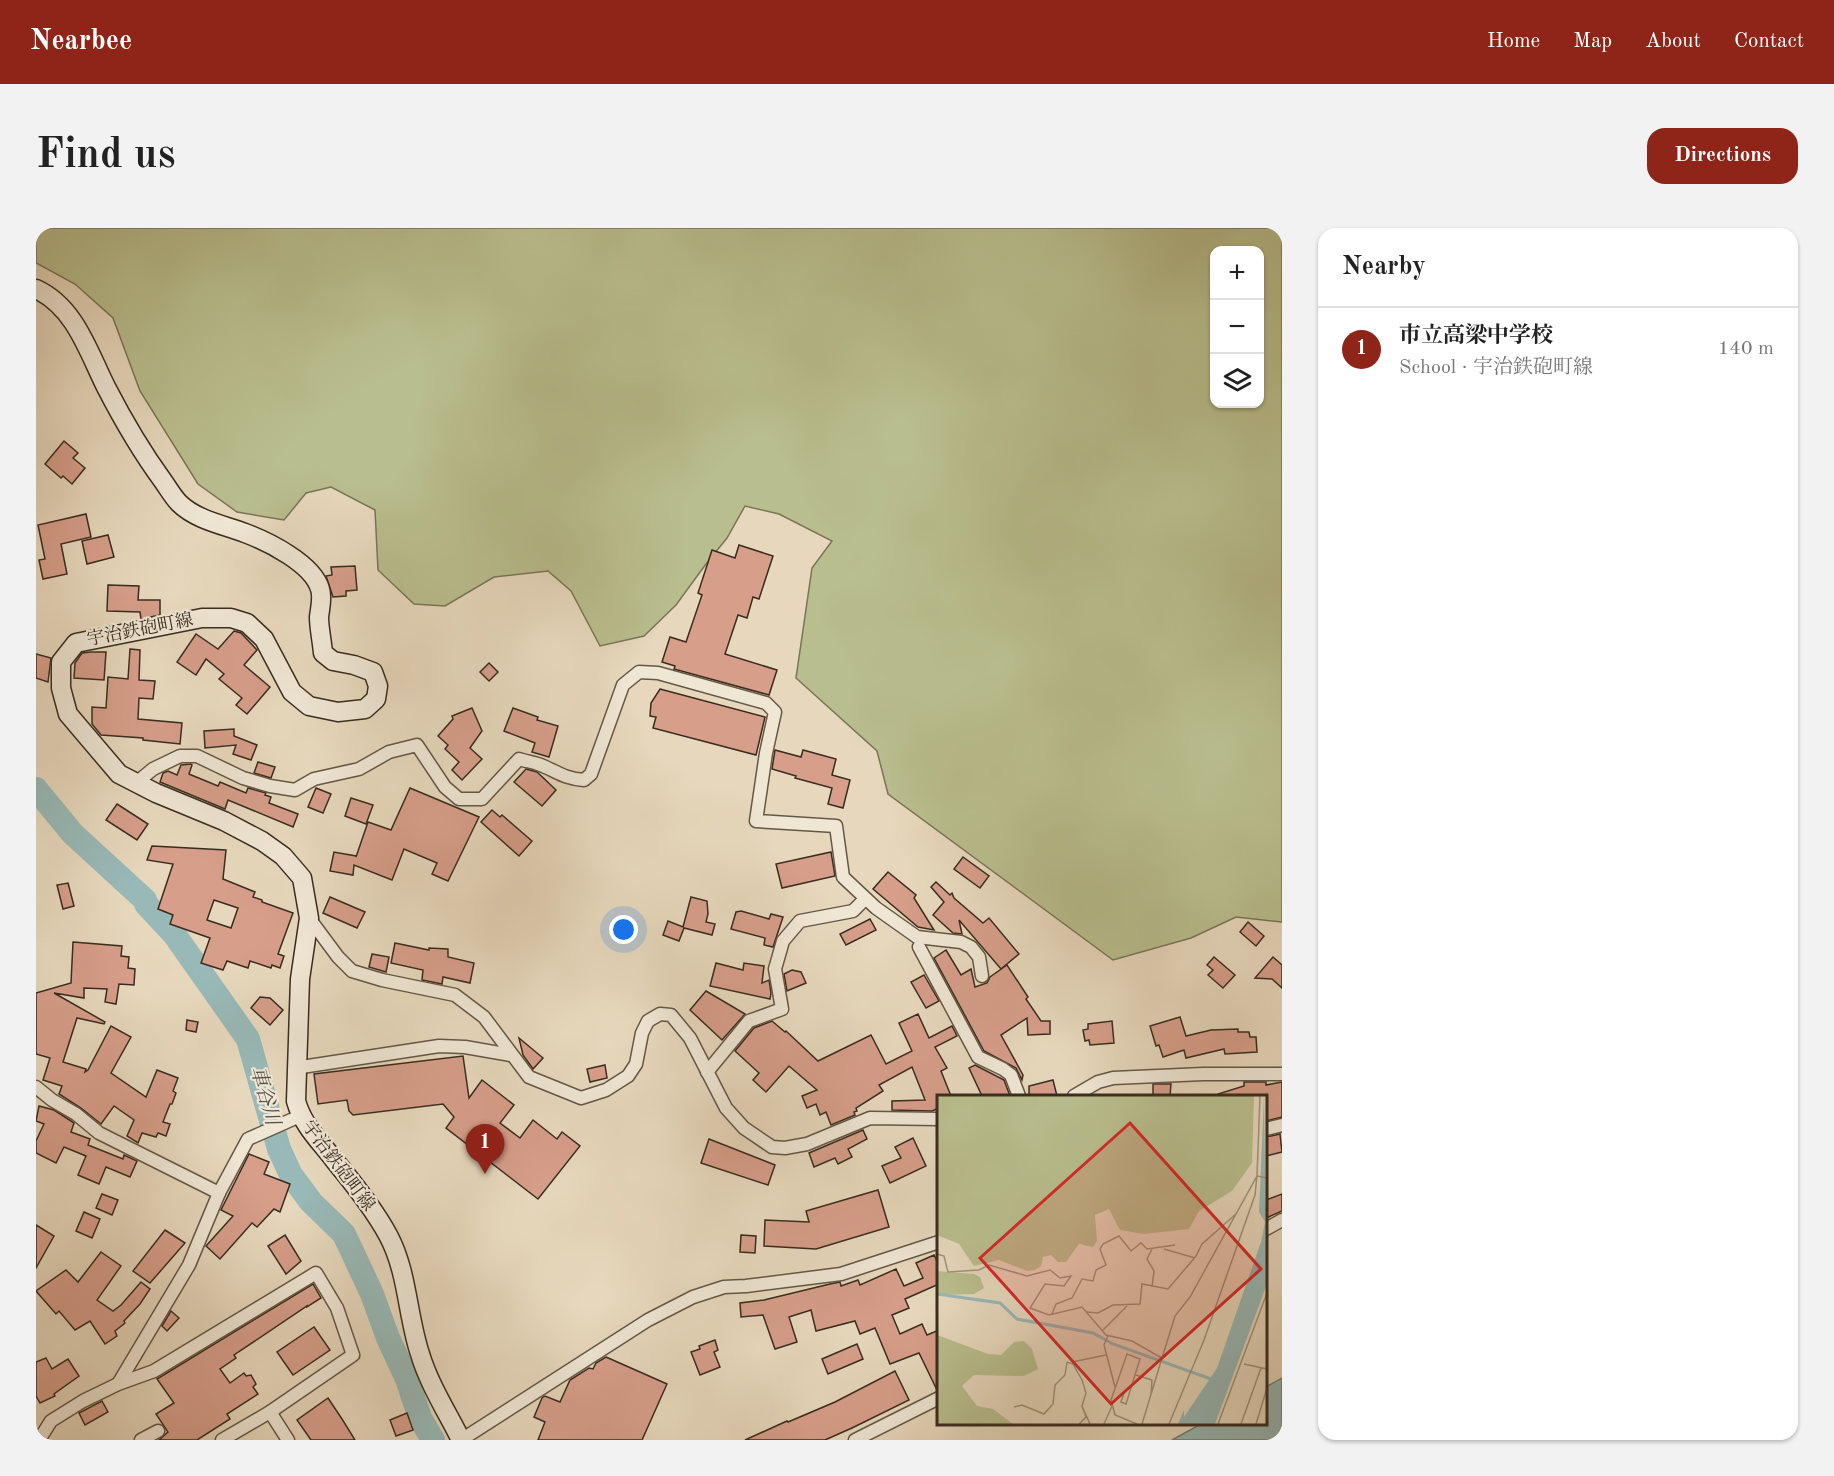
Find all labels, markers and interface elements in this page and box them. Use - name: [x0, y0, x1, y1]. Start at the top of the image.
- text: Nearbee: [30, 28, 132, 56]
- text: Home: [1487, 31, 1540, 52]
- text: Map: [1573, 31, 1612, 52]
- text: About: [1645, 31, 1701, 52]
- text: Contact: [1734, 31, 1804, 52]
- button: Directions: [1647, 128, 1798, 184]
- text: Find us: [36, 135, 175, 177]
- map controls: [1210, 246, 1264, 408]
- button: +: [1210, 246, 1264, 300]
- text: Nearby: [1342, 254, 1426, 280]
- button: −: [1210, 300, 1264, 354]
- text: 市立高梁中学校: [1399, 325, 1553, 347]
- text: 1: [1356, 339, 1367, 359]
- text: 140 m: [1718, 339, 1774, 359]
- button: layers: [1210, 354, 1264, 408]
- text: School · 宇治鉄砲町線: [1399, 358, 1593, 378]
- street label: 宇治鉄砲町線: [85, 609, 195, 649]
- your location: [609, 915, 638, 944]
- water label: 車谷川: [246, 1064, 284, 1130]
- inset map: [937, 1095, 1267, 1425]
- street label: 宇治鉄砲町線: [298, 1116, 379, 1215]
- pin: 1: [466, 1124, 504, 1174]

